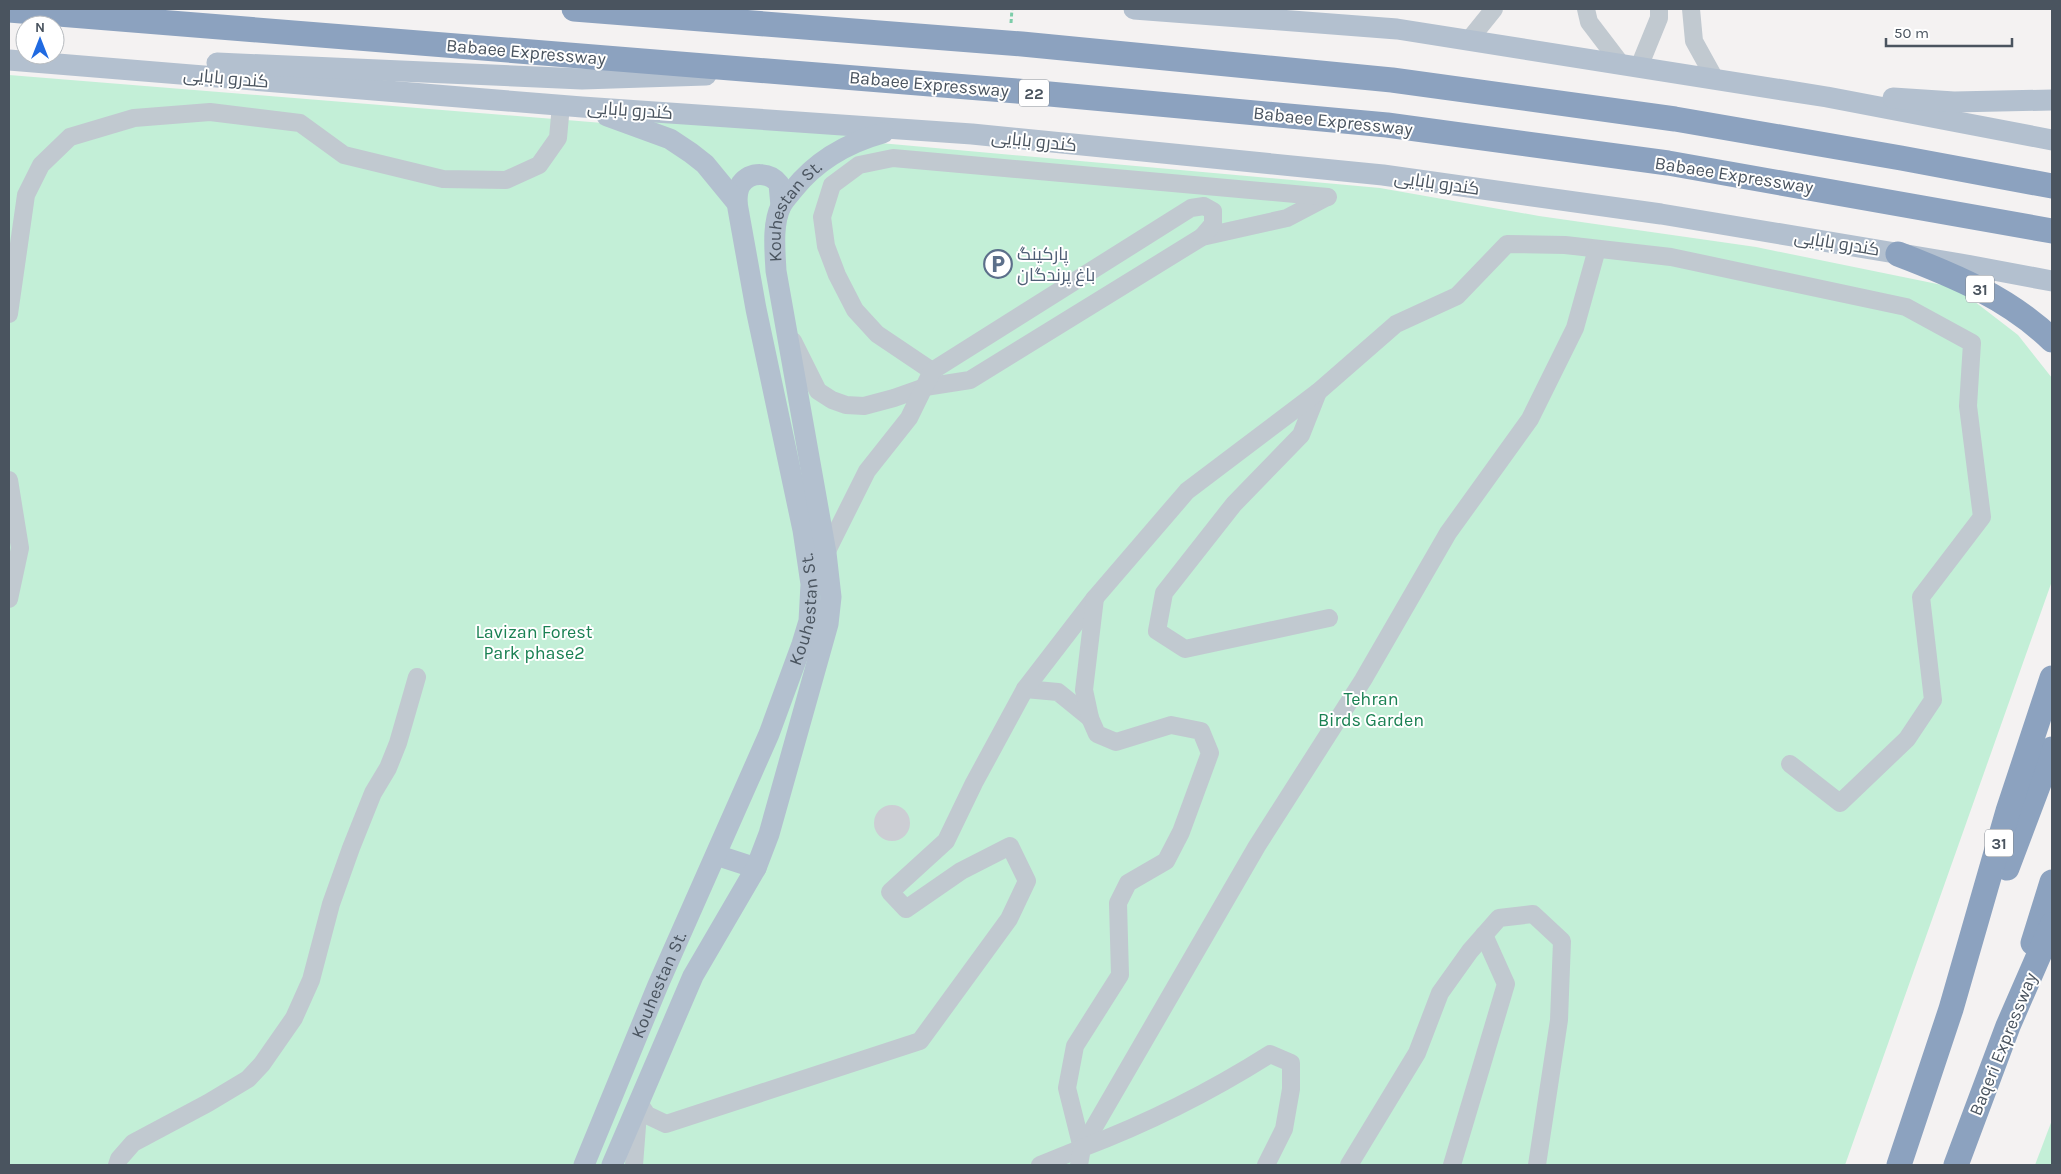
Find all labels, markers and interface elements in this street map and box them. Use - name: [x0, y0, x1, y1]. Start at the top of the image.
- north arrow: [15, 15, 65, 65]
- scale bar: [1886, 15, 2012, 47]
- text: N: [35, 19, 45, 36]
- text: 50 m: [1894, 24, 1929, 42]
- street label: Babaee Expressway: [445, 34, 607, 70]
- street label: کندرو بابایی: [182, 63, 270, 93]
- street label: Babaee Expressway: [848, 66, 1010, 102]
- road number: 22: [1019, 80, 1049, 106]
- street label: کندرو بابایی: [586, 96, 674, 124]
- street label: Babaee Expressway: [1252, 102, 1414, 140]
- street label: کندرو بابایی: [990, 126, 1078, 156]
- street label: Babaee Expressway: [1653, 152, 1815, 198]
- street label: Kouhestan St.: [764, 155, 826, 263]
- street label: کندرو بابایی: [1393, 166, 1481, 200]
- street label: کندرو بابایی: [1793, 225, 1881, 261]
- place label: پارکینگ باغ پرندگان: [1017, 243, 1095, 287]
- parking icon: پارکینگ باغ پرندگان: [983, 249, 1013, 279]
- road number: 31: [1966, 276, 1994, 302]
- street label: Kouhestan St.: [784, 552, 823, 668]
- park label: Lavizan Forest Park phase2: [475, 621, 593, 664]
- park label: Tehran Birds Garden: [1318, 688, 1424, 731]
- road number: 31: [1985, 830, 2013, 856]
- street label: Kouhestan St.: [626, 928, 691, 1042]
- street label: Baqeri Expressway: [1964, 968, 2042, 1119]

